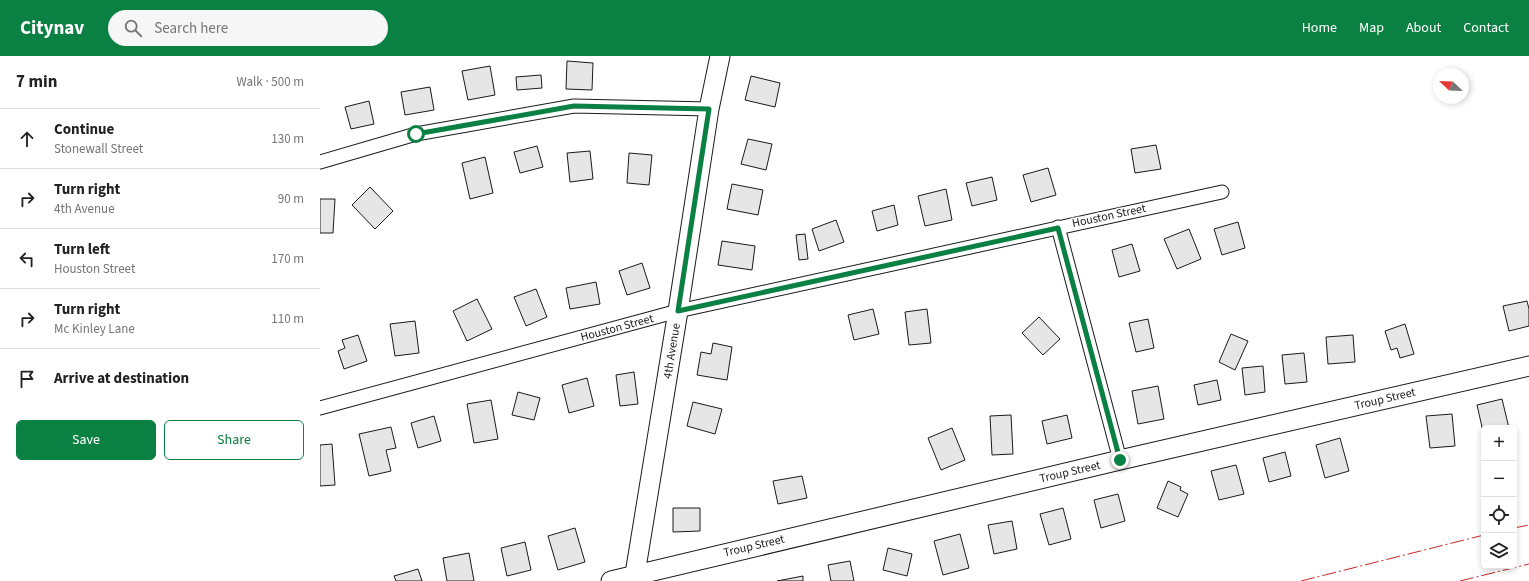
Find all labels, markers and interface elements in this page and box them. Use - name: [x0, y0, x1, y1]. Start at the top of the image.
- search box: [108, 10, 388, 46]
- text: Citynav: [20, 15, 84, 42]
- icon: search: [122, 17, 144, 39]
- text: Search here: [154, 18, 228, 39]
- text: Home: [1302, 18, 1337, 38]
- text: Map: [1359, 18, 1384, 38]
- text: About: [1406, 18, 1441, 38]
- text: Contact: [1463, 18, 1509, 38]
- north arrow: [1433, 68, 1469, 104]
- text: 7 min: [16, 70, 57, 94]
- text: Walk · 500 m: [236, 73, 304, 91]
- text: Continue: [54, 119, 114, 140]
- route start: [407, 125, 425, 143]
- icon: ahead: [16, 128, 38, 150]
- text: 130 m: [271, 130, 304, 148]
- text: Stonewall Street: [54, 140, 143, 158]
- text: Turn right: [54, 179, 120, 200]
- icon: right: [16, 188, 38, 210]
- text: 90 m: [278, 190, 304, 208]
- text: 4th Avenue: [54, 200, 115, 218]
- street label: Houston Street: [1071, 200, 1147, 232]
- text: Turn left: [54, 239, 110, 260]
- icon: left: [16, 248, 38, 270]
- text: 170 m: [271, 250, 304, 268]
- text: Houston Street: [54, 260, 135, 278]
- text: Turn right: [54, 299, 120, 320]
- icon: right: [16, 308, 38, 330]
- text: 110 m: [271, 310, 304, 328]
- street label: Houston Street: [579, 310, 655, 346]
- text: Mc Kinley Lane: [54, 320, 135, 338]
- street label: 4th Avenue: [659, 322, 685, 380]
- icon: arrive: [16, 368, 38, 390]
- text: Arrive at destination: [54, 368, 189, 389]
- street label: Troup Street: [1353, 384, 1417, 414]
- button: Save: [16, 420, 156, 460]
- button: Share: [164, 420, 304, 460]
- map controls: [1481, 425, 1517, 569]
- button: +: [1481, 425, 1517, 461]
- route end: [1111, 451, 1129, 469]
- street label: Troup Street: [1038, 457, 1102, 487]
- button: −: [1481, 461, 1517, 497]
- button: locate: [1481, 497, 1517, 533]
- street label: Troup Street: [722, 531, 786, 561]
- button: layers: [1481, 533, 1517, 569]

